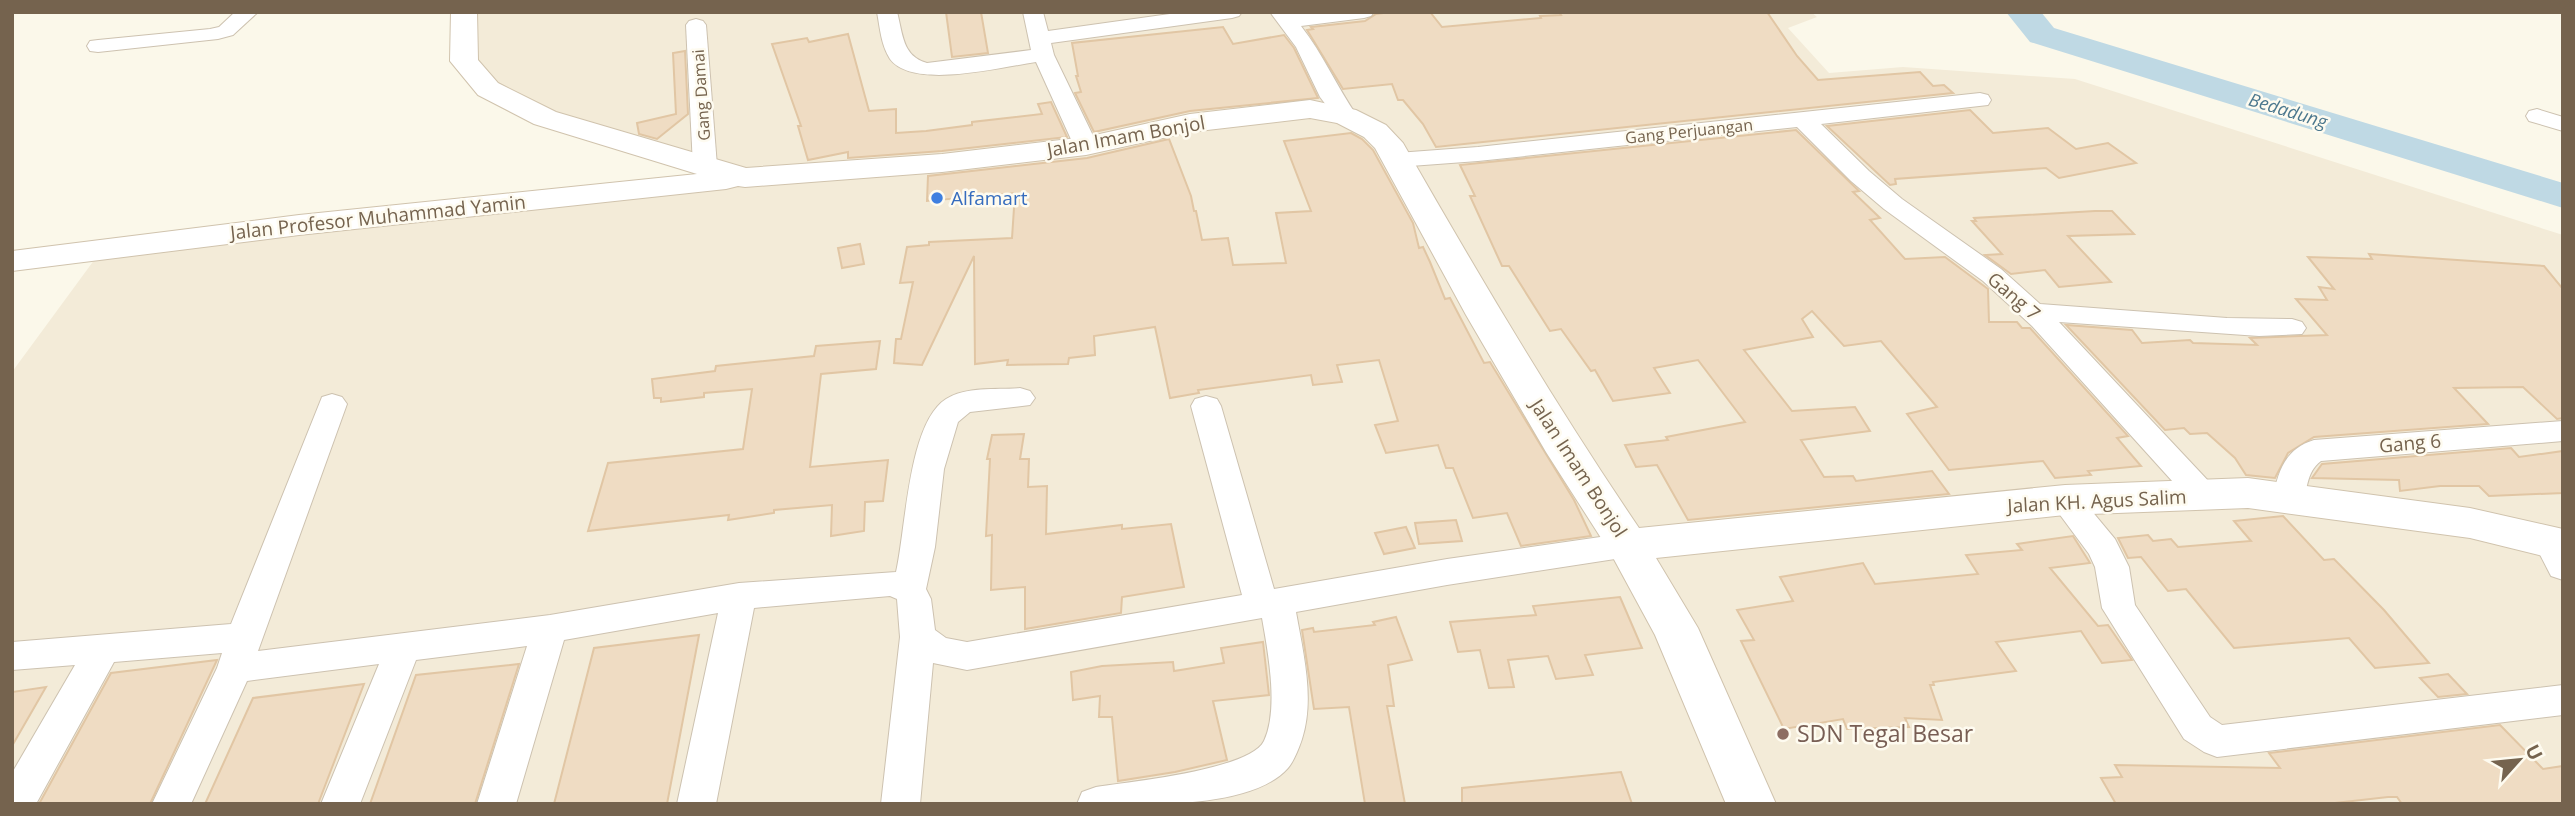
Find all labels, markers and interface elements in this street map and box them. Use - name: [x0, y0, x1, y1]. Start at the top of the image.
- street label: Gang Damai: [687, 49, 715, 141]
- water label: Bedadung: [2246, 87, 2331, 134]
- street label: Jalan Imam Bonjol: [1043, 109, 1207, 163]
- street label: Gang Perjuangan: [1624, 113, 1754, 149]
- place label: Alfamart: [951, 185, 1028, 211]
- street label: Jalan Profesor Muhammad Yamin: [227, 189, 527, 246]
- marker: Alfamart: [929, 190, 945, 206]
- street label: Gang 7: [1982, 266, 2046, 326]
- street label: Jalan Imam Bonjol: [1523, 392, 1633, 542]
- street label: Gang 6: [2378, 427, 2442, 459]
- street label: Jalan KH. Agus Salim: [2005, 483, 2187, 519]
- place label: SDN Tegal Besar: [1797, 717, 1974, 749]
- north arrow: [2484, 725, 2554, 795]
- marker: SDN Tegal Besar: [1775, 726, 1791, 742]
- text: U: [2519, 740, 2549, 765]

